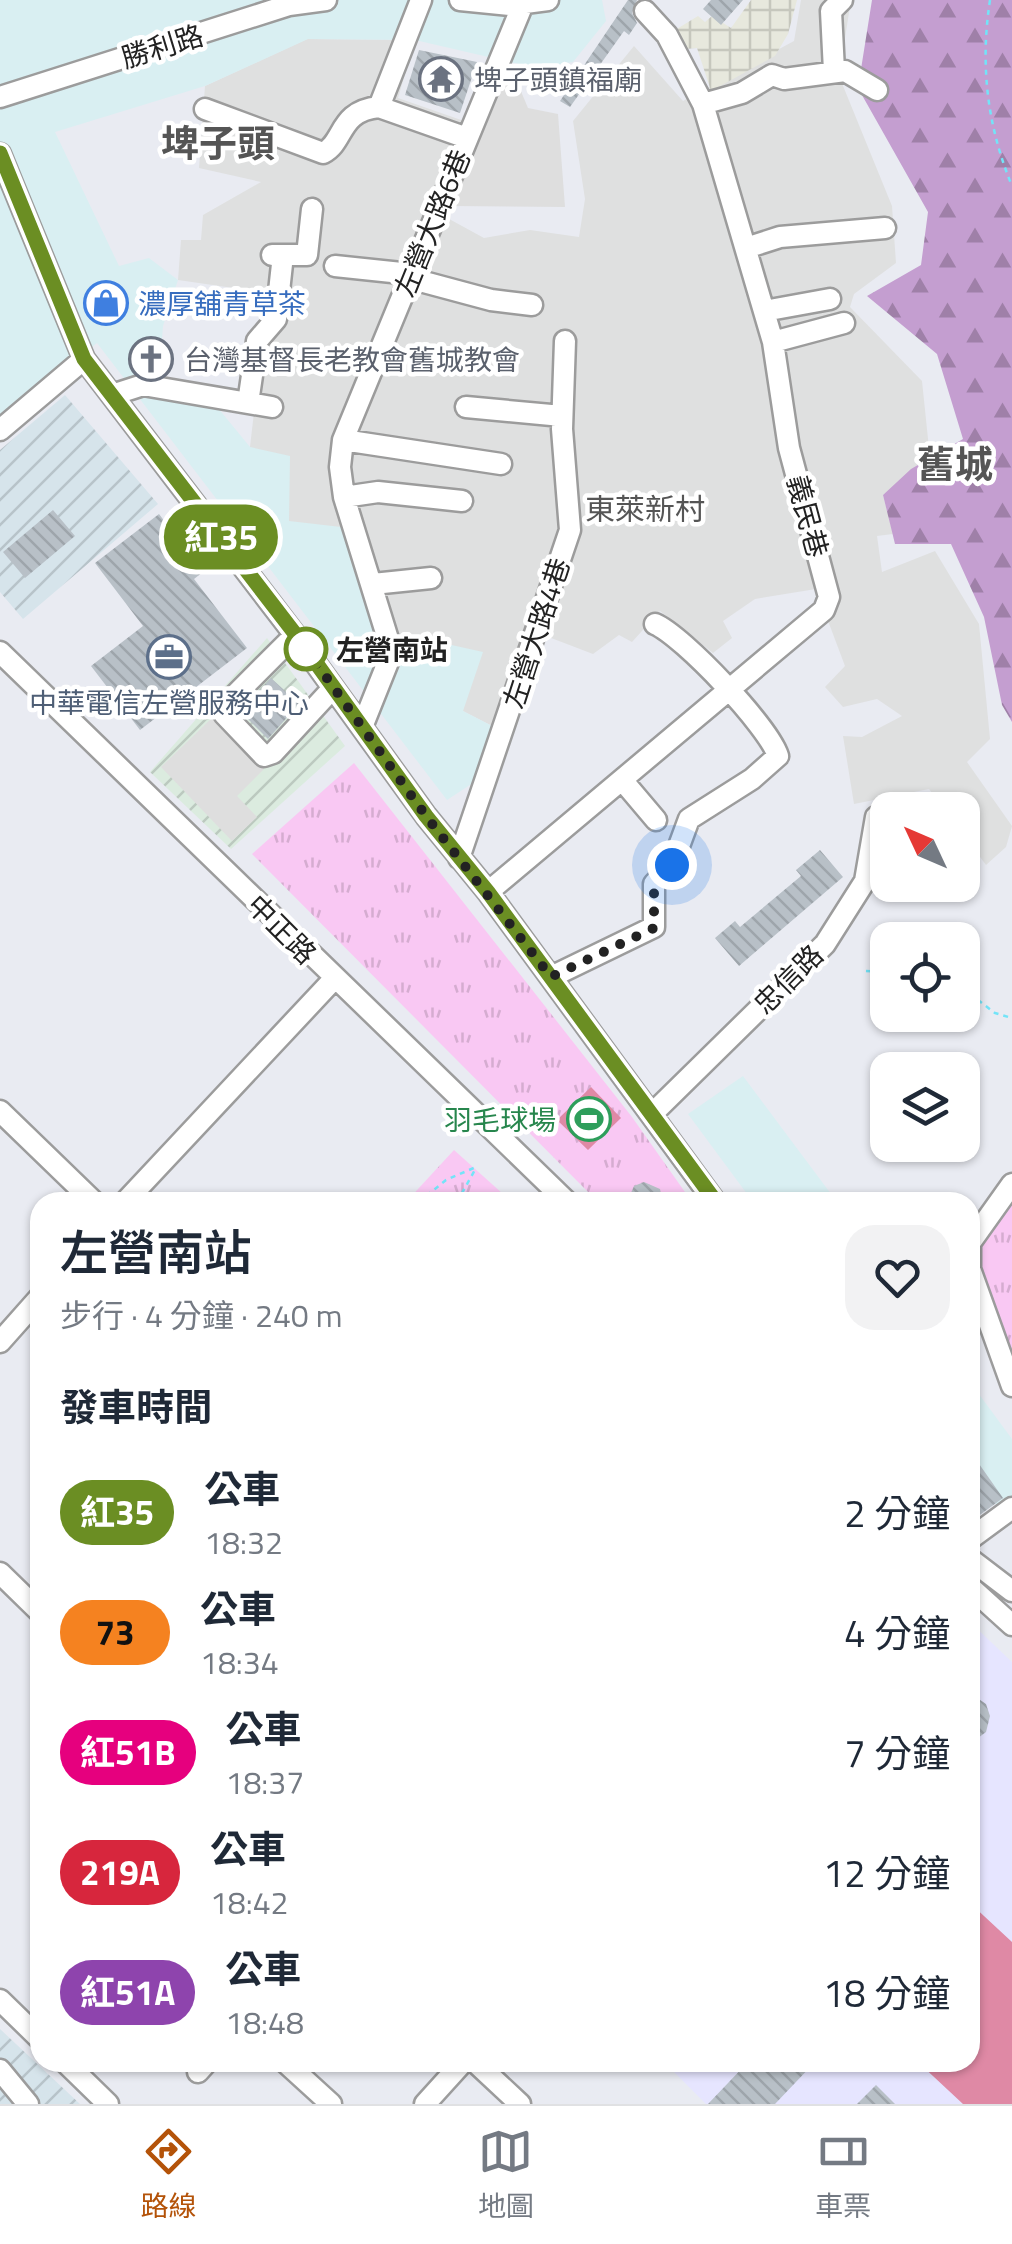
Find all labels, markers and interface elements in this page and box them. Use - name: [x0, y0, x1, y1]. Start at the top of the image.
- street label: 勝利路: [116, 13, 208, 79]
- temple icon: 埤子頭鎮福廟: [418, 56, 464, 102]
- place label: 埤子頭鎮福廟: [474, 58, 642, 101]
- district label: 埤子頭: [161, 114, 275, 172]
- street label: 左營大路6巷: [383, 143, 481, 303]
- shop icon: 濃厚舖青草茶: [83, 280, 129, 326]
- place label: 濃厚舖青草茶: [138, 282, 306, 325]
- church icon: 台灣基督長老教會舊城教會: [128, 336, 174, 382]
- place label: 台灣基督長老教會舊城教會: [184, 338, 520, 381]
- district label: 舊城: [917, 435, 993, 493]
- street label: 義民巷: [776, 470, 840, 562]
- district label: 東萊新村: [585, 486, 705, 532]
- line badge: 紅35: [164, 504, 278, 570]
- text: 紅35: [184, 510, 258, 564]
- street label: 左營大路4巷: [491, 552, 581, 714]
- marker: 左營南站: [285, 628, 327, 670]
- place label: 左營南站: [336, 628, 448, 671]
- office icon: 中華電信左營服務中心: [146, 634, 192, 680]
- place label: 中華電信左營服務中心: [29, 681, 309, 724]
- north arrow: [870, 792, 980, 902]
- map controls: [870, 792, 980, 1162]
- your location: [647, 840, 697, 890]
- street label: 中正路: [237, 884, 327, 974]
- button: locate: [870, 922, 980, 1032]
- street label: 忠信路: [743, 934, 833, 1024]
- button: layers: [870, 1052, 980, 1162]
- sports icon: 羽毛球場: [566, 1096, 612, 1142]
- place label: 羽毛球場: [444, 1098, 556, 1141]
- text: 左營南站: [60, 1216, 252, 1289]
- button: heart: [845, 1225, 950, 1330]
- text: 步行 · 4 分鐘 · 240 m: [60, 1291, 343, 1339]
- text: 發車時間: [60, 1378, 212, 1436]
- text: 公車: [204, 1460, 280, 1518]
- text: 2 分鐘: [844, 1484, 950, 1542]
- text: 紅35: [80, 1485, 154, 1539]
- text: 18:32: [204, 1518, 283, 1566]
- text: 公車: [200, 1580, 276, 1638]
- text: 4 分鐘: [844, 1604, 950, 1662]
- text: 73: [95, 1605, 135, 1659]
- text: 18:34: [200, 1638, 279, 1686]
- text: 公車: [226, 1700, 302, 1758]
- text: 7 分鐘: [844, 1724, 950, 1782]
- text: 紅51B: [80, 1725, 176, 1779]
- text: 18:37: [226, 1758, 304, 1806]
- text: 公車: [210, 1820, 286, 1878]
- text: 12 分鐘: [823, 1844, 950, 1902]
- text: 219A: [80, 1845, 160, 1899]
- text: 18:42: [210, 1878, 289, 1926]
- text: 公車: [225, 1940, 301, 1998]
- text: 18 分鐘: [823, 1964, 950, 2022]
- text: 紅51A: [80, 1965, 175, 2019]
- text: 18:48: [225, 1998, 304, 2046]
- tab: 路線: [141, 2124, 197, 2227]
- tab: 地圖: [478, 2124, 534, 2227]
- tab: 車票: [815, 2124, 871, 2227]

